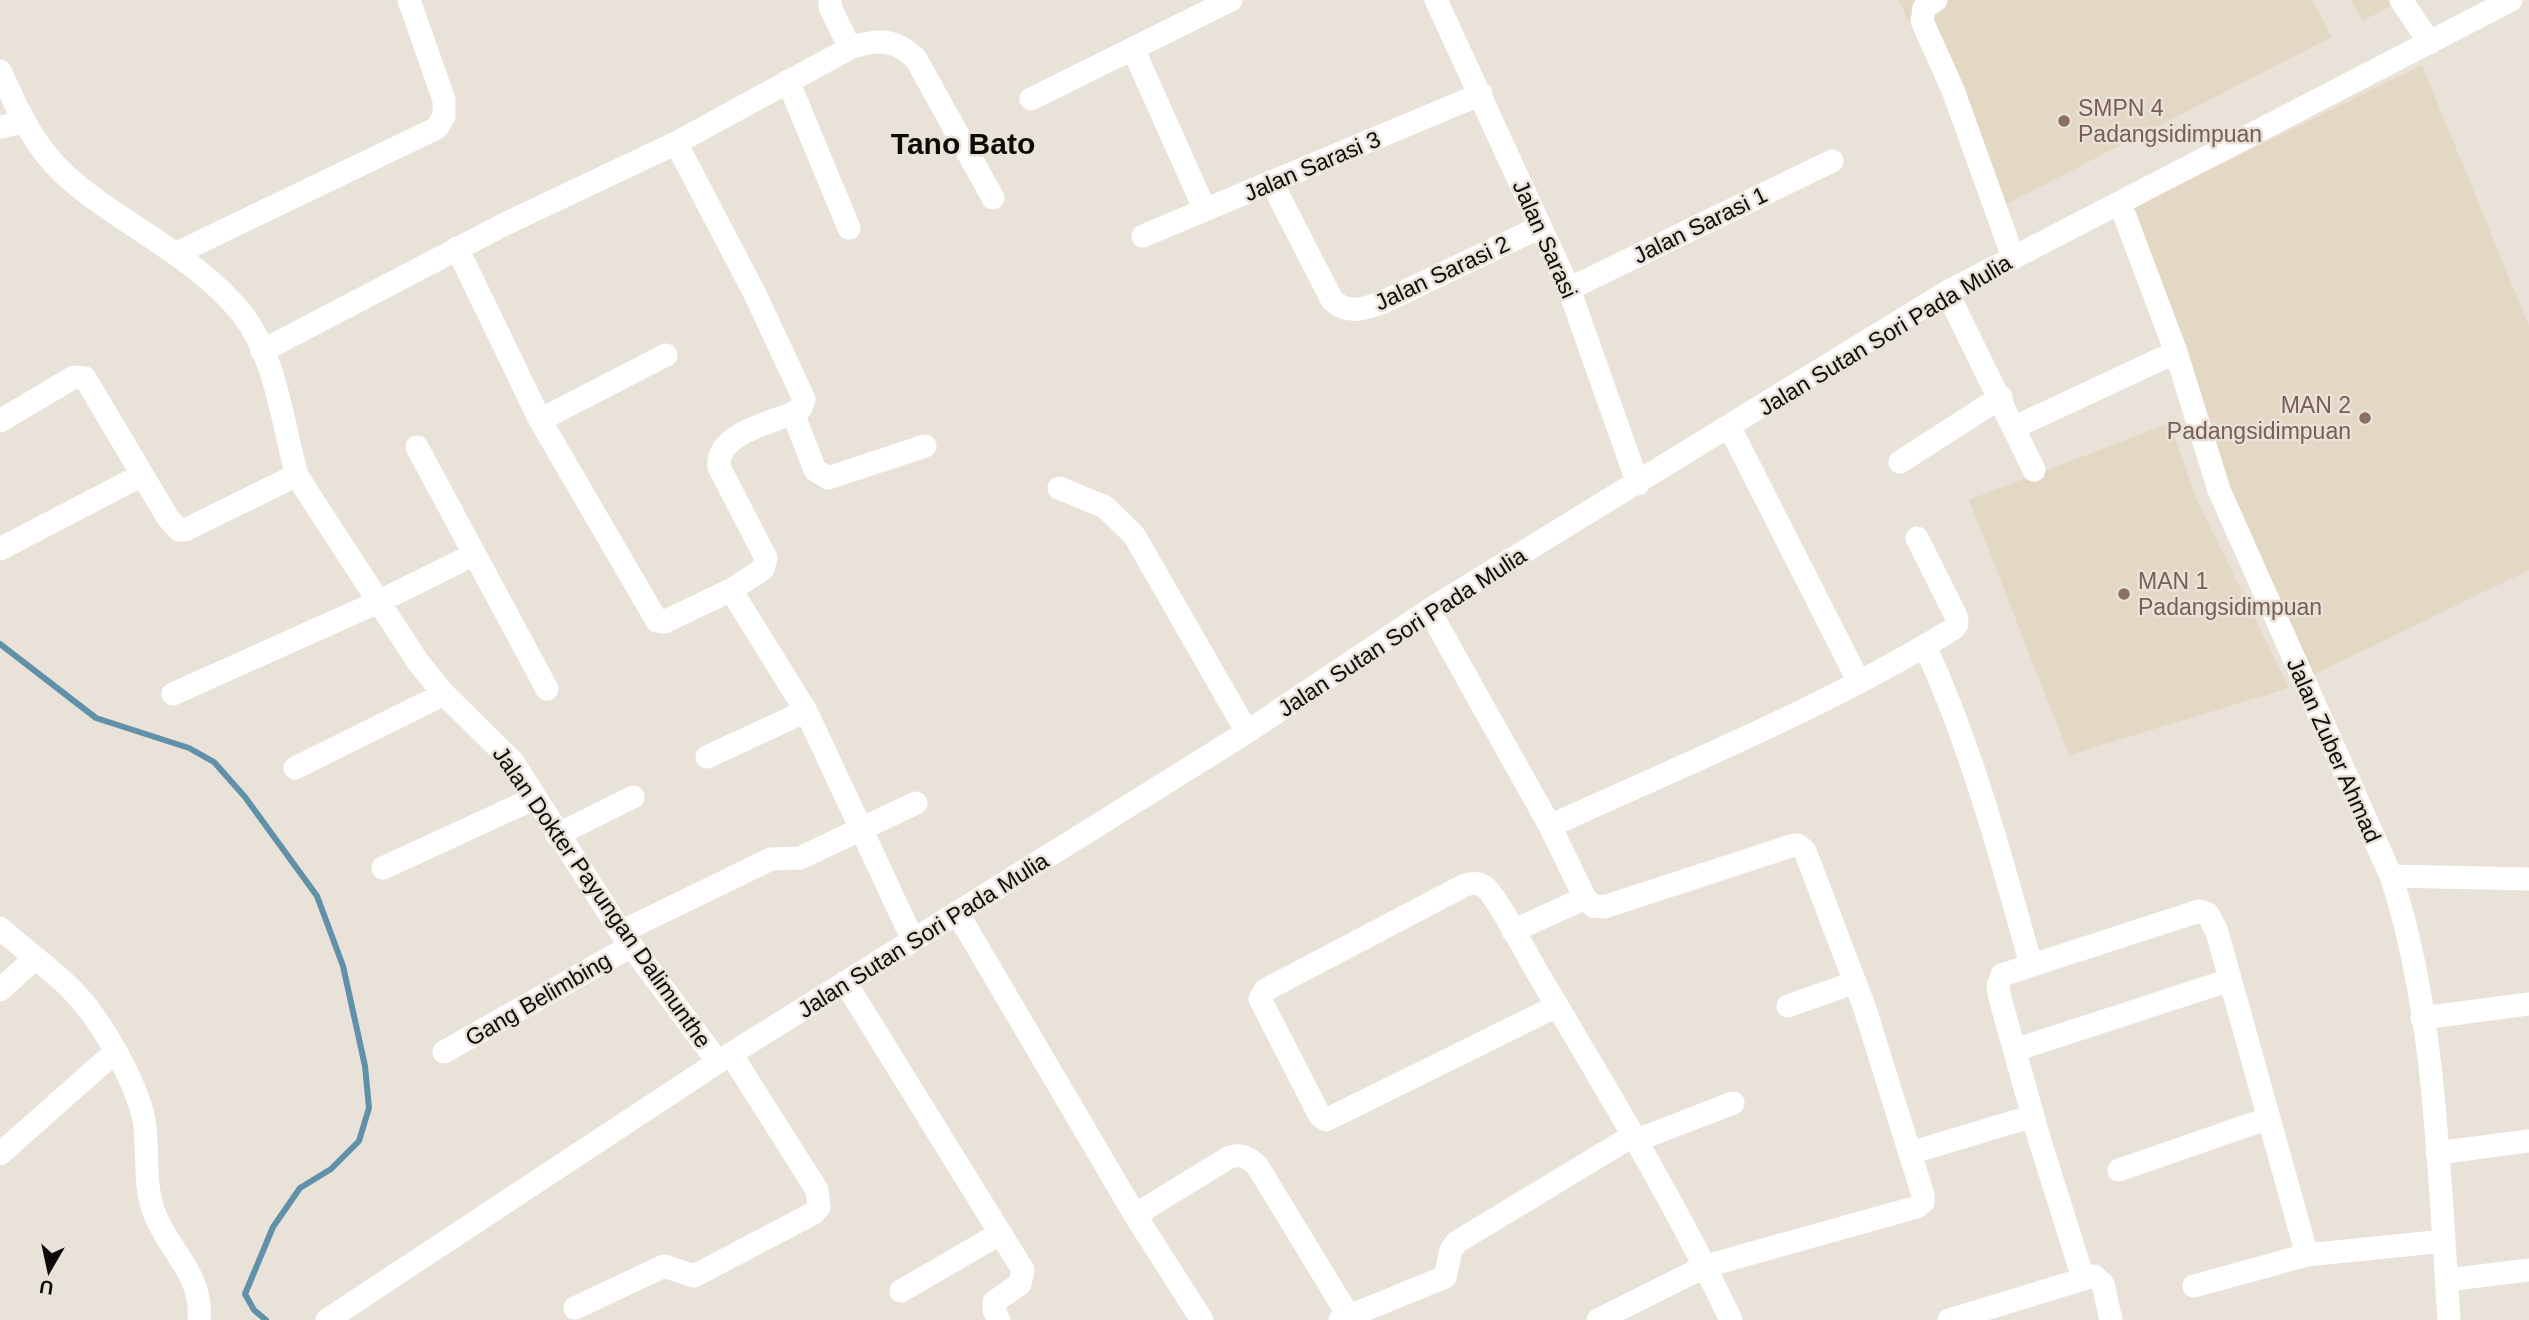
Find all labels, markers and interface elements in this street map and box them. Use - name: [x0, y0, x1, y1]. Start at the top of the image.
- place label: SMPN 4 Padangsidimpuan: [2078, 95, 2262, 147]
- marker: SMPN 4 Padangsidimpuan: [2056, 113, 2072, 129]
- street label: Jalan Sarasi 3: [1240, 126, 1384, 206]
- district label: Tano Bato: [891, 127, 1035, 160]
- street label: Jalan Sarasi: [1507, 176, 1583, 302]
- street label: Jalan Sarasi 1: [1629, 181, 1771, 269]
- street label: Jalan Sarasi 2: [1370, 230, 1514, 316]
- street label: Jalan Sutan Sori Pada Mulia: [1754, 249, 2016, 421]
- place label: MAN 2 Padangsidimpuan: [2167, 392, 2351, 444]
- marker: MAN 2 Padangsidimpuan: [2357, 410, 2373, 426]
- street label: Jalan Sutan Sori Pada Mulia: [1273, 542, 1531, 722]
- place label: MAN 1 Padangsidimpuan: [2138, 568, 2322, 620]
- marker: MAN 1 Padangsidimpuan: [2116, 586, 2132, 602]
- street label: Jalan Zuber Ahmad: [2282, 654, 2386, 846]
- street label: Jalan Dokter Payungan Dalimunthe: [488, 741, 716, 1053]
- street label: Jalan Sutan Sori Pada Mulia: [793, 847, 1053, 1023]
- street label: Gang Belimbing: [461, 947, 615, 1051]
- north arrow: [14, 1236, 84, 1306]
- text: U: [38, 1276, 55, 1299]

